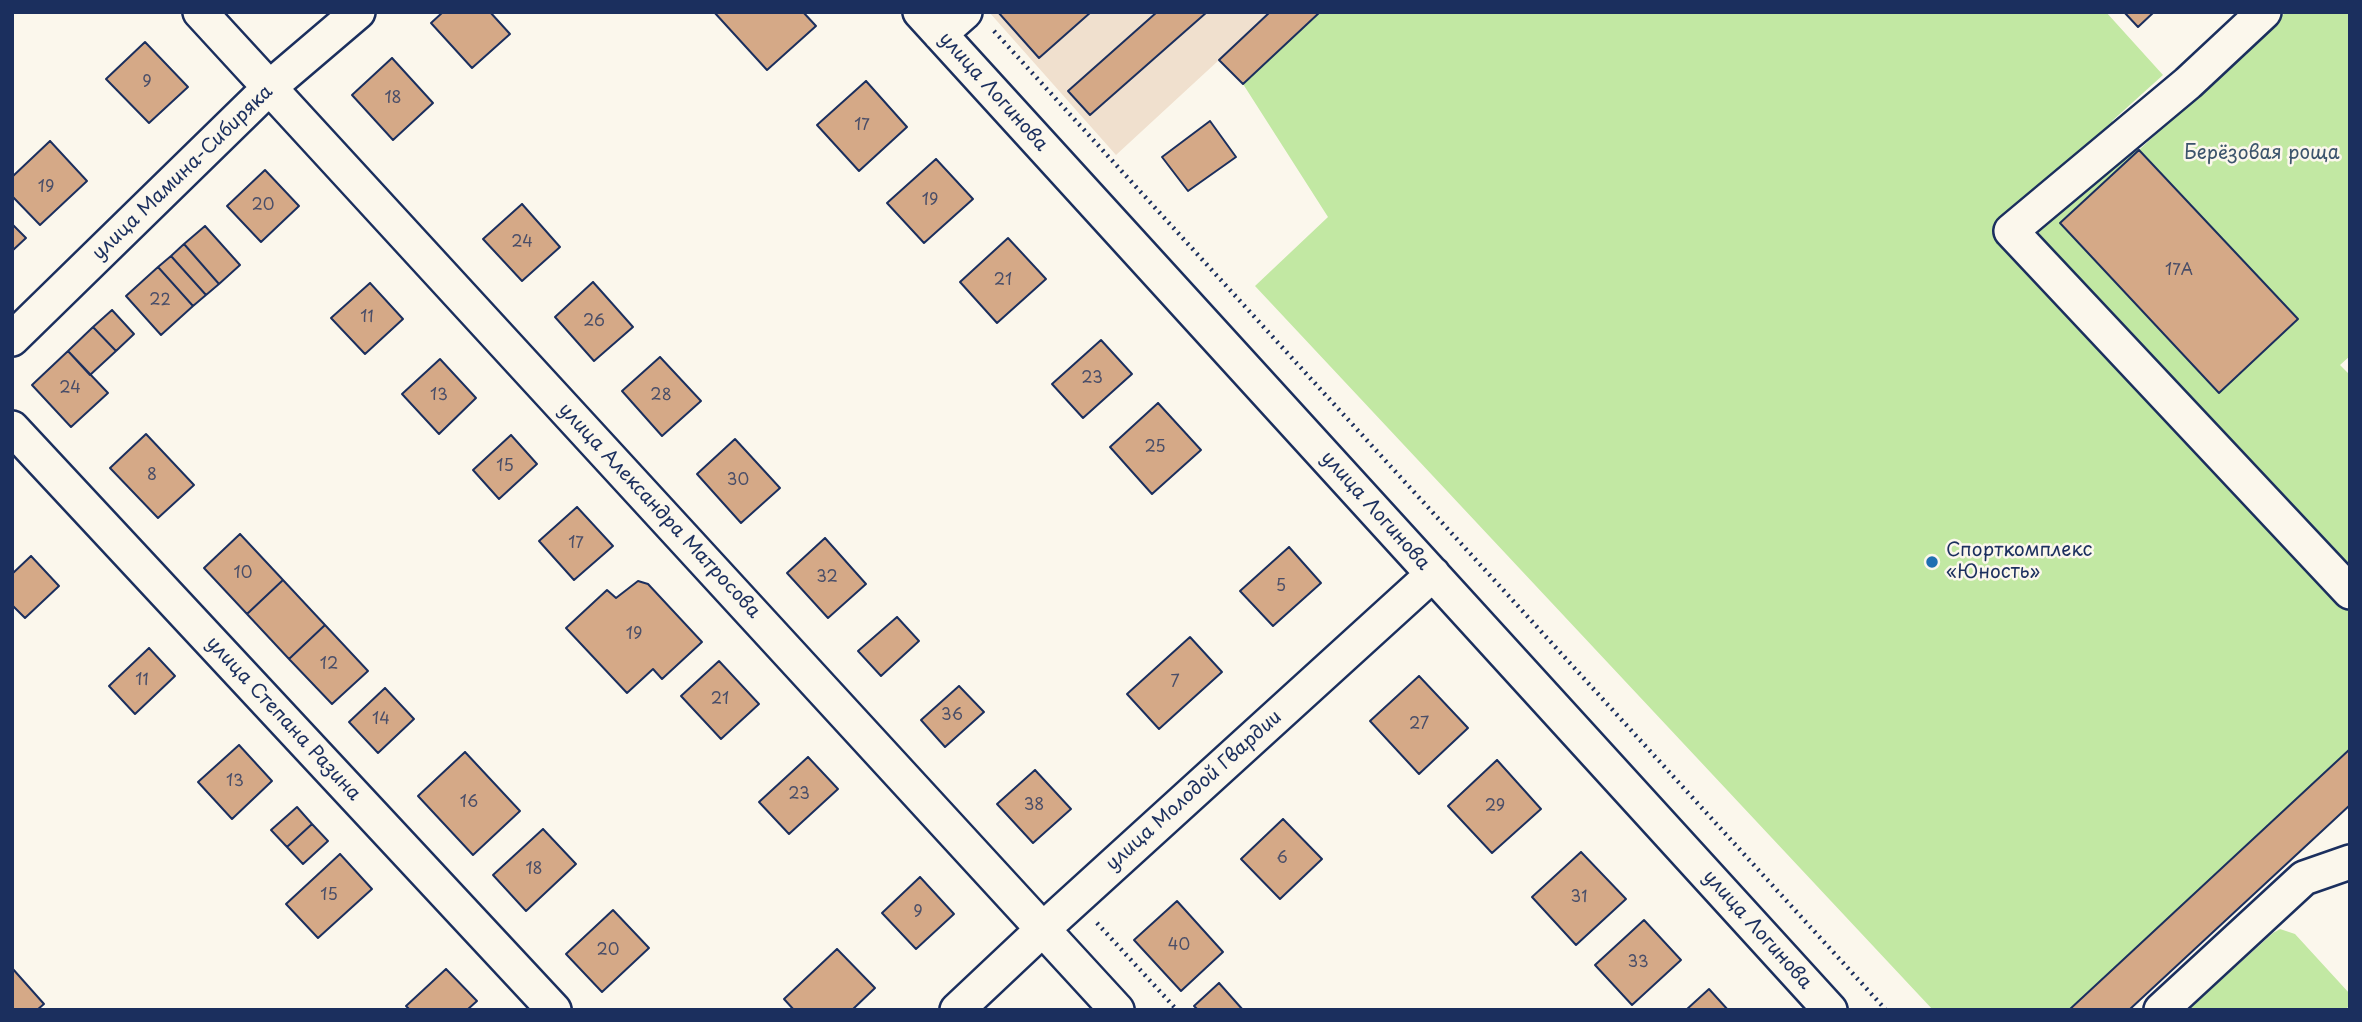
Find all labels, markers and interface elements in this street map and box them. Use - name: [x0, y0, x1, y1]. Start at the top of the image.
- street label: улица Логинова: [934, 28, 1052, 156]
- house number: 9: [142, 73, 152, 93]
- street label: улица Мамина-Сибиряка: [88, 81, 278, 265]
- house number: 18: [384, 89, 402, 109]
- house number: 17: [854, 116, 870, 136]
- park label: Берёзовая роща: [2184, 143, 2340, 165]
- house number: 19: [38, 178, 54, 198]
- house number: 19: [922, 191, 938, 211]
- house number: 20: [252, 196, 274, 216]
- house number: 24: [511, 233, 533, 253]
- house number: 17А: [2165, 261, 2193, 281]
- house number: 21: [994, 271, 1012, 291]
- house number: 22: [149, 291, 171, 311]
- house number: 11: [360, 308, 374, 328]
- house number: 26: [583, 312, 605, 332]
- house number: 23: [1081, 369, 1103, 389]
- house number: 24: [59, 379, 81, 399]
- house number: 13: [430, 386, 448, 406]
- house number: 28: [650, 386, 672, 406]
- street label: улица Александра Матросова: [553, 399, 765, 623]
- house number: 25: [1144, 438, 1166, 458]
- street label: улица Логинова: [1316, 447, 1434, 575]
- house number: 15: [496, 457, 514, 477]
- house number: 8: [147, 466, 157, 486]
- house number: 30: [727, 471, 749, 491]
- house number: 17: [568, 534, 584, 554]
- place label: Спорткомплекс «Юность»: [1946, 540, 2092, 584]
- marker: Спорткомплекс «Юность»: [1924, 554, 1940, 570]
- house number: 10: [234, 564, 252, 584]
- house number: 32: [816, 568, 838, 588]
- house number: 5: [1276, 577, 1286, 597]
- house number: 19: [626, 625, 642, 645]
- street label: улица Степана Разина: [201, 632, 365, 806]
- house number: 12: [320, 655, 338, 675]
- house number: 11: [135, 671, 149, 691]
- house number: 7: [1170, 673, 1180, 693]
- house number: 21: [711, 690, 729, 710]
- house number: 36: [941, 706, 963, 726]
- street label: улица Молодой Гвардии: [1102, 706, 1286, 876]
- house number: 14: [372, 710, 390, 730]
- house number: 27: [1409, 715, 1429, 735]
- house number: 13: [226, 772, 244, 792]
- house number: 23: [788, 785, 810, 805]
- house number: 16: [460, 793, 478, 813]
- house number: 38: [1024, 796, 1044, 816]
- house number: 29: [1485, 797, 1505, 817]
- house number: 6: [1276, 849, 1288, 869]
- house number: 18: [525, 860, 543, 880]
- street label: улица Логинова: [1698, 866, 1816, 994]
- house number: 15: [320, 886, 338, 906]
- house number: 31: [1571, 888, 1587, 908]
- house number: 9: [913, 903, 923, 923]
- house number: 40: [1168, 936, 1190, 956]
- house number: 20: [597, 941, 619, 961]
- house number: 33: [1627, 953, 1649, 973]

